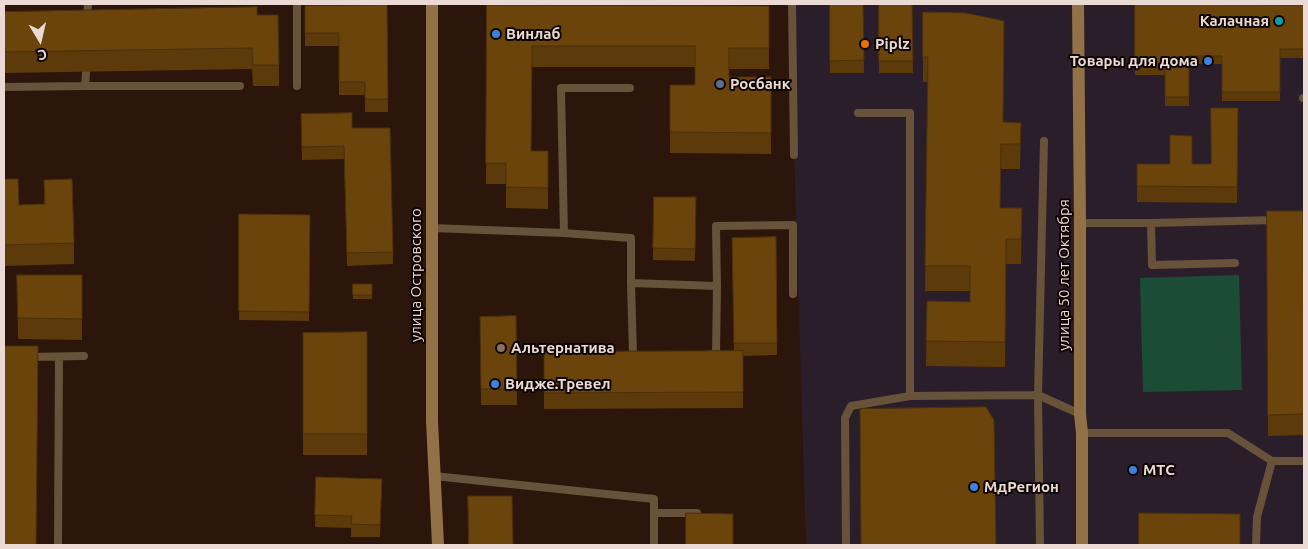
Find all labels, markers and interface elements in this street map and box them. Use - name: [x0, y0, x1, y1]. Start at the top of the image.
- place label: Калачная: [1200, 12, 1269, 30]
- north arrow: [15, 15, 65, 65]
- marker: Калачная: [1273, 15, 1285, 27]
- place label: Винлаб: [506, 25, 560, 43]
- marker: Винлаб: [490, 28, 502, 40]
- place label: Piplz: [875, 35, 910, 53]
- marker: Piplz: [859, 38, 871, 50]
- text: С: [37, 46, 48, 63]
- place label: Товары для дома: [1070, 52, 1198, 70]
- marker: Товары для дома: [1202, 55, 1214, 67]
- place label: Росбанк: [730, 75, 790, 93]
- marker: Росбанк: [714, 78, 726, 90]
- street label: улица 50 лет Октября: [1055, 199, 1073, 351]
- street label: улица Островского: [407, 208, 425, 342]
- place label: Альтернатива: [511, 339, 615, 357]
- marker: Альтернатива: [495, 342, 507, 354]
- place label: Видже.Тревел: [505, 375, 611, 393]
- marker: Видже.Тревел: [489, 378, 501, 390]
- place label: МТС: [1143, 461, 1175, 479]
- marker: МТС: [1127, 464, 1139, 476]
- place label: МдРегион: [984, 478, 1059, 496]
- marker: МдРегион: [968, 481, 980, 493]

